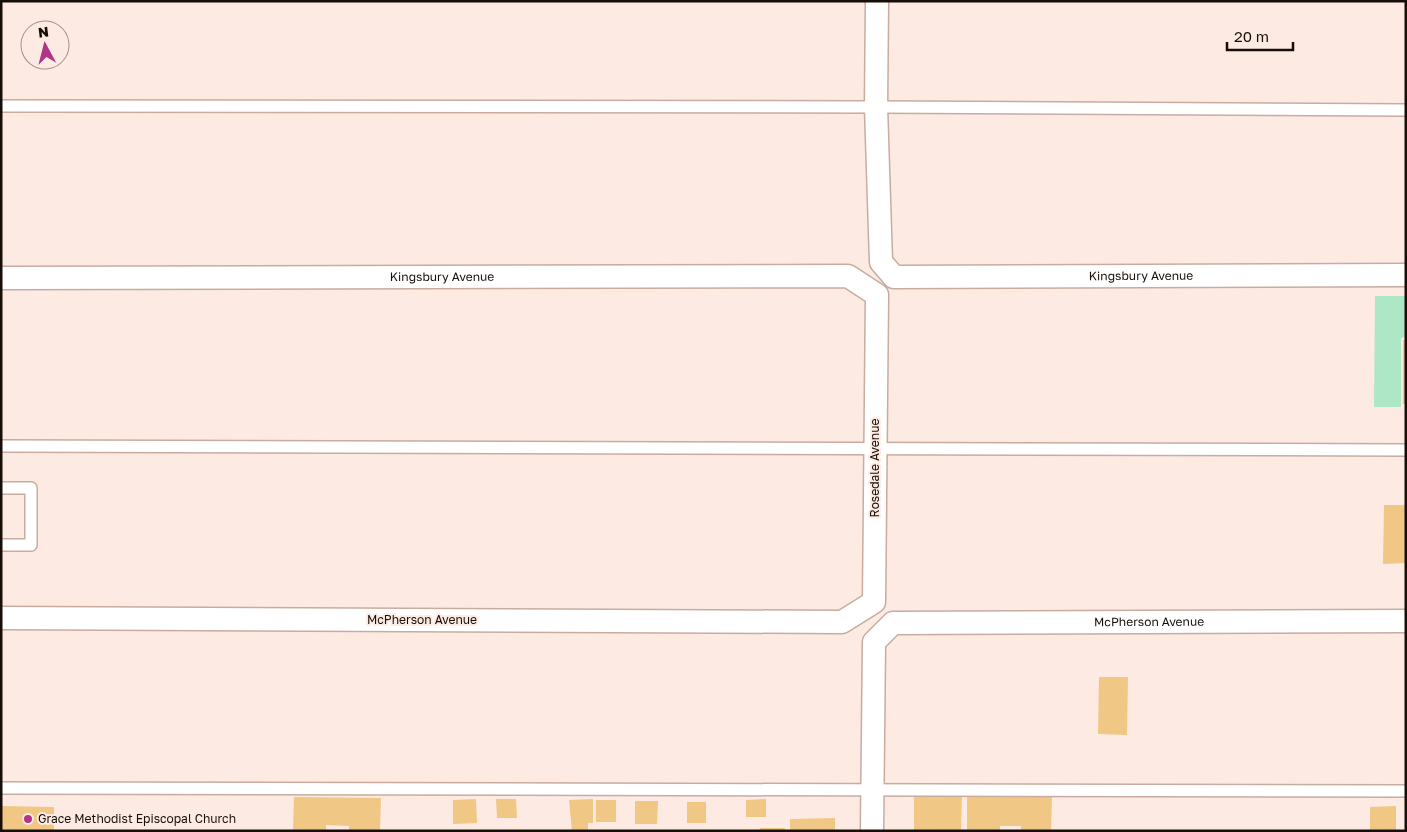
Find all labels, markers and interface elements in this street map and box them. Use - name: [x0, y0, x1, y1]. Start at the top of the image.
- north arrow: [20, 20, 70, 70]
- scale bar: [1227, 20, 1293, 52]
- text: N: [37, 23, 50, 41]
- text: 20 m: [1234, 27, 1269, 45]
- street label: Kingsbury Avenue: [1089, 268, 1193, 283]
- street label: Kingsbury Avenue: [390, 269, 494, 284]
- street label: Rosedale Avenue: [867, 419, 882, 517]
- street label: McPherson Avenue: [367, 612, 477, 627]
- street label: McPherson Avenue: [1094, 614, 1204, 629]
- place label: Grace Methodist Episcopal Church: [38, 811, 236, 826]
- marker: Grace Methodist Episcopal Church: [22, 813, 34, 825]

